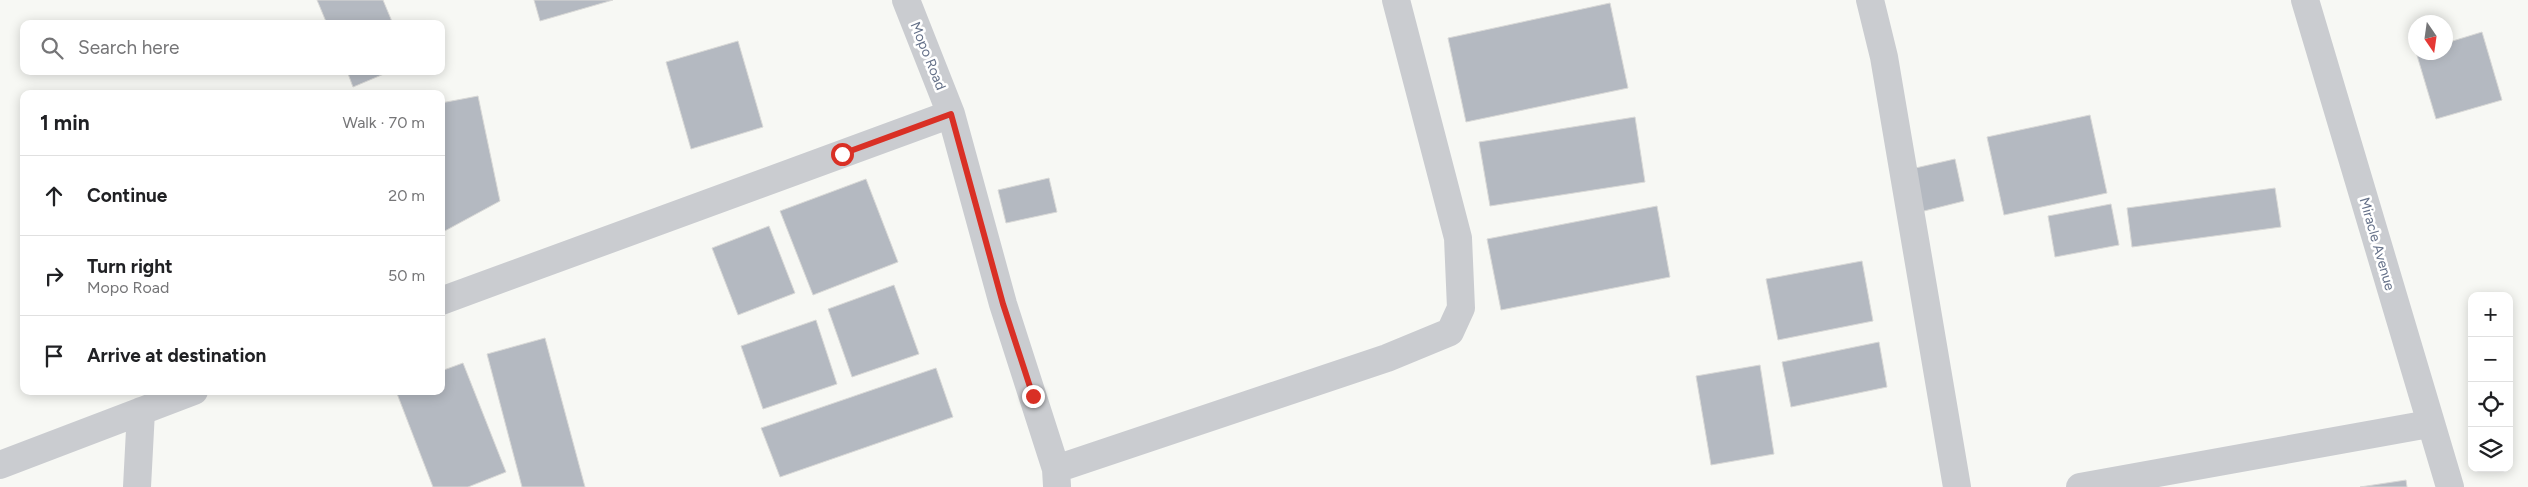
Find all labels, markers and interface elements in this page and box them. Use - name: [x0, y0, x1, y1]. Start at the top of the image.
- north arrow: [2408, 15, 2453, 60]
- street label: Mopo Road: [907, 19, 949, 93]
- search box: [20, 20, 445, 75]
- icon: search: [38, 34, 66, 62]
- text: Search here: [78, 36, 180, 59]
- text: 1 min: [40, 110, 90, 135]
- text: Walk · 70 m: [342, 113, 425, 132]
- route start: [831, 143, 854, 166]
- icon: ahead: [40, 182, 68, 210]
- text: Continue: [87, 184, 167, 207]
- text: 20 m: [388, 186, 425, 205]
- street label: Miracle Avenue: [2356, 195, 2399, 293]
- text: Turn right: [87, 255, 173, 278]
- icon: right: [40, 262, 68, 290]
- text: 50 m: [388, 266, 425, 285]
- text: Mopo Road: [87, 278, 169, 297]
- map controls: [2468, 292, 2513, 472]
- button: +: [2468, 292, 2513, 337]
- button: −: [2468, 337, 2513, 382]
- icon: arrive: [40, 342, 68, 370]
- text: Arrive at destination: [87, 344, 266, 367]
- button: locate: [2468, 382, 2513, 427]
- route end: [1022, 385, 1045, 408]
- button: layers: [2468, 427, 2513, 472]

